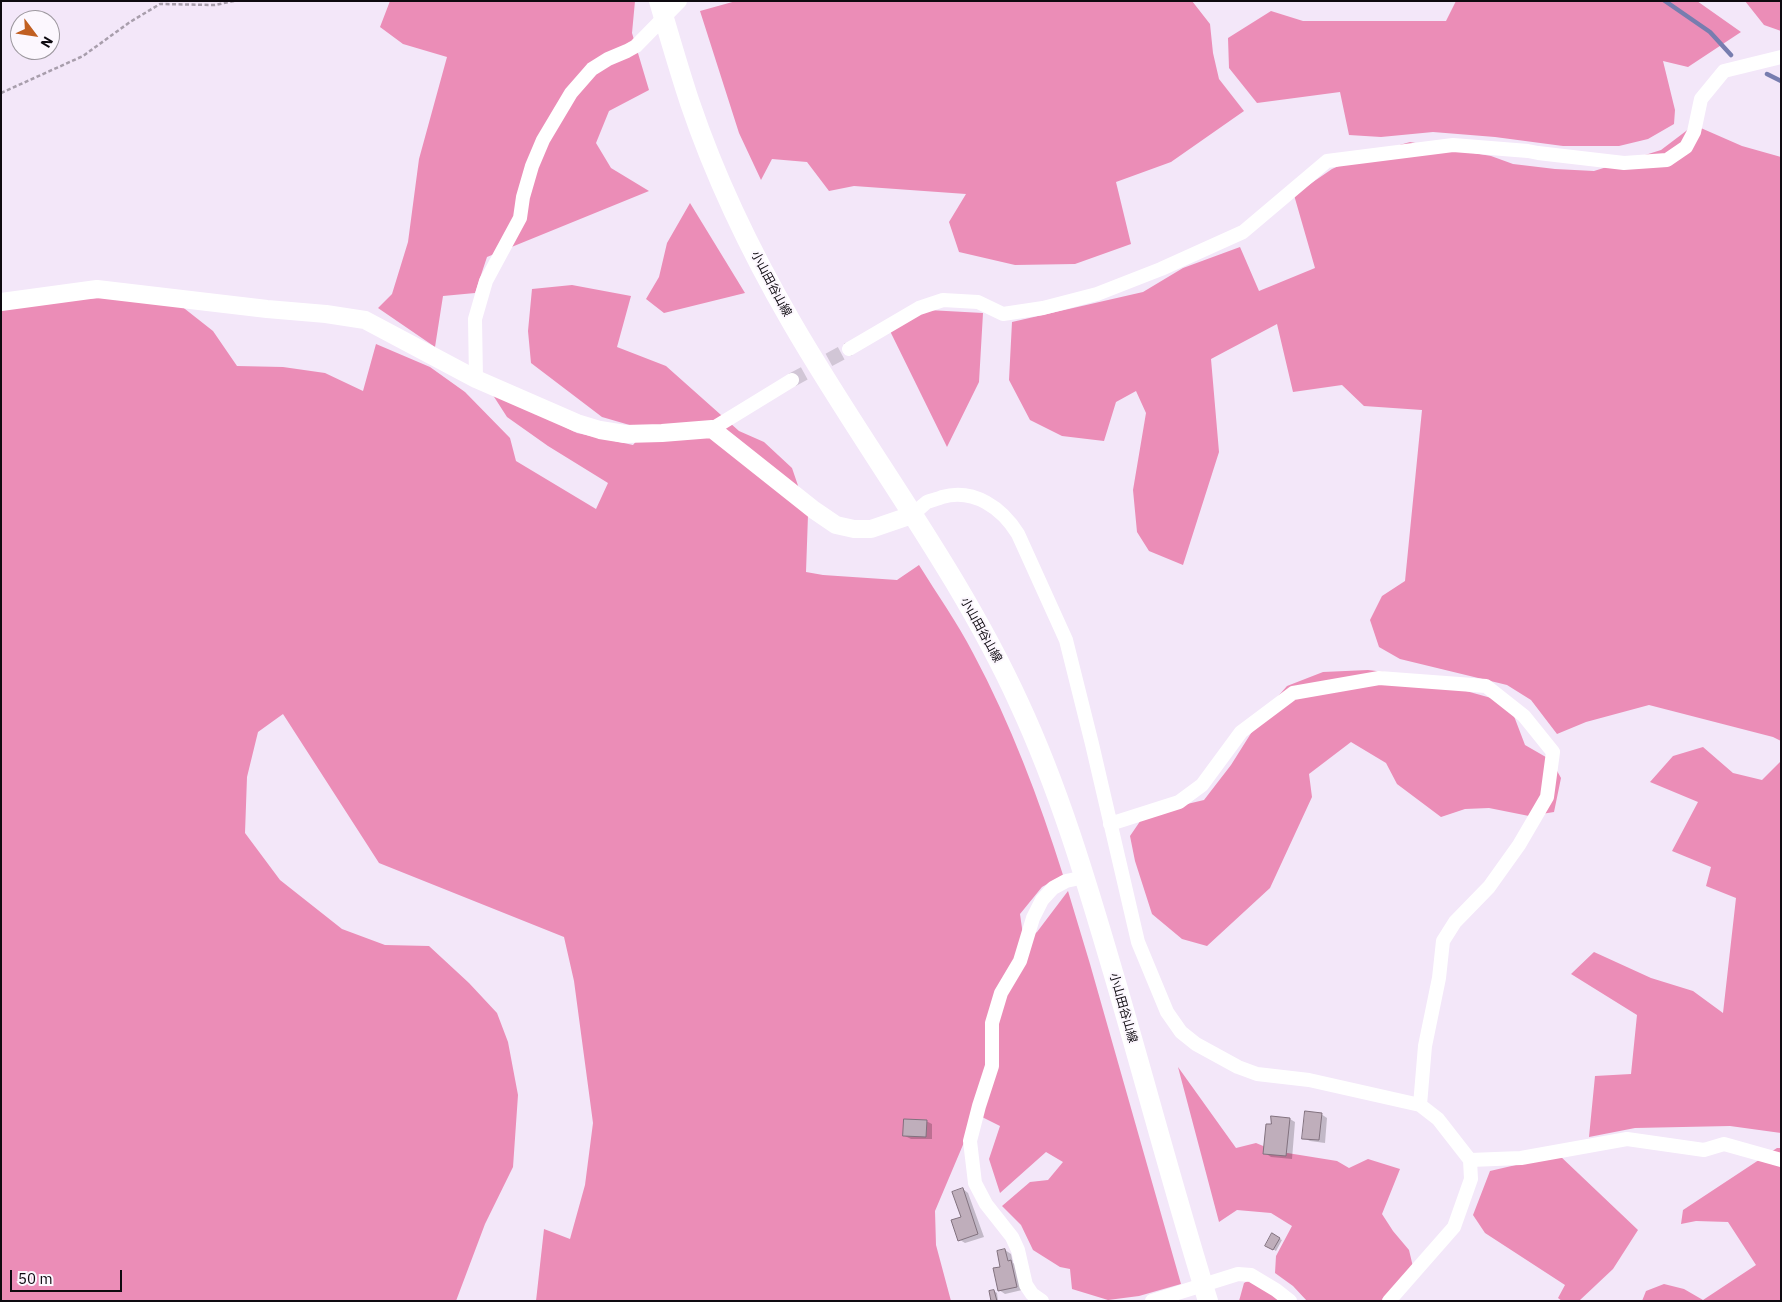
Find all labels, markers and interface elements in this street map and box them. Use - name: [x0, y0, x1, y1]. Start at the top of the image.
- north arrow: [10, 10, 60, 60]
- text: N: [37, 33, 57, 51]
- street label: 小山田谷山線: [748, 249, 794, 319]
- street label: 小山田谷山線: [957, 595, 1005, 665]
- street label: 小山田谷山線: [1106, 971, 1140, 1045]
- scale bar: [12, 1260, 125, 1292]
- text: 50 m: [18, 1269, 53, 1288]

